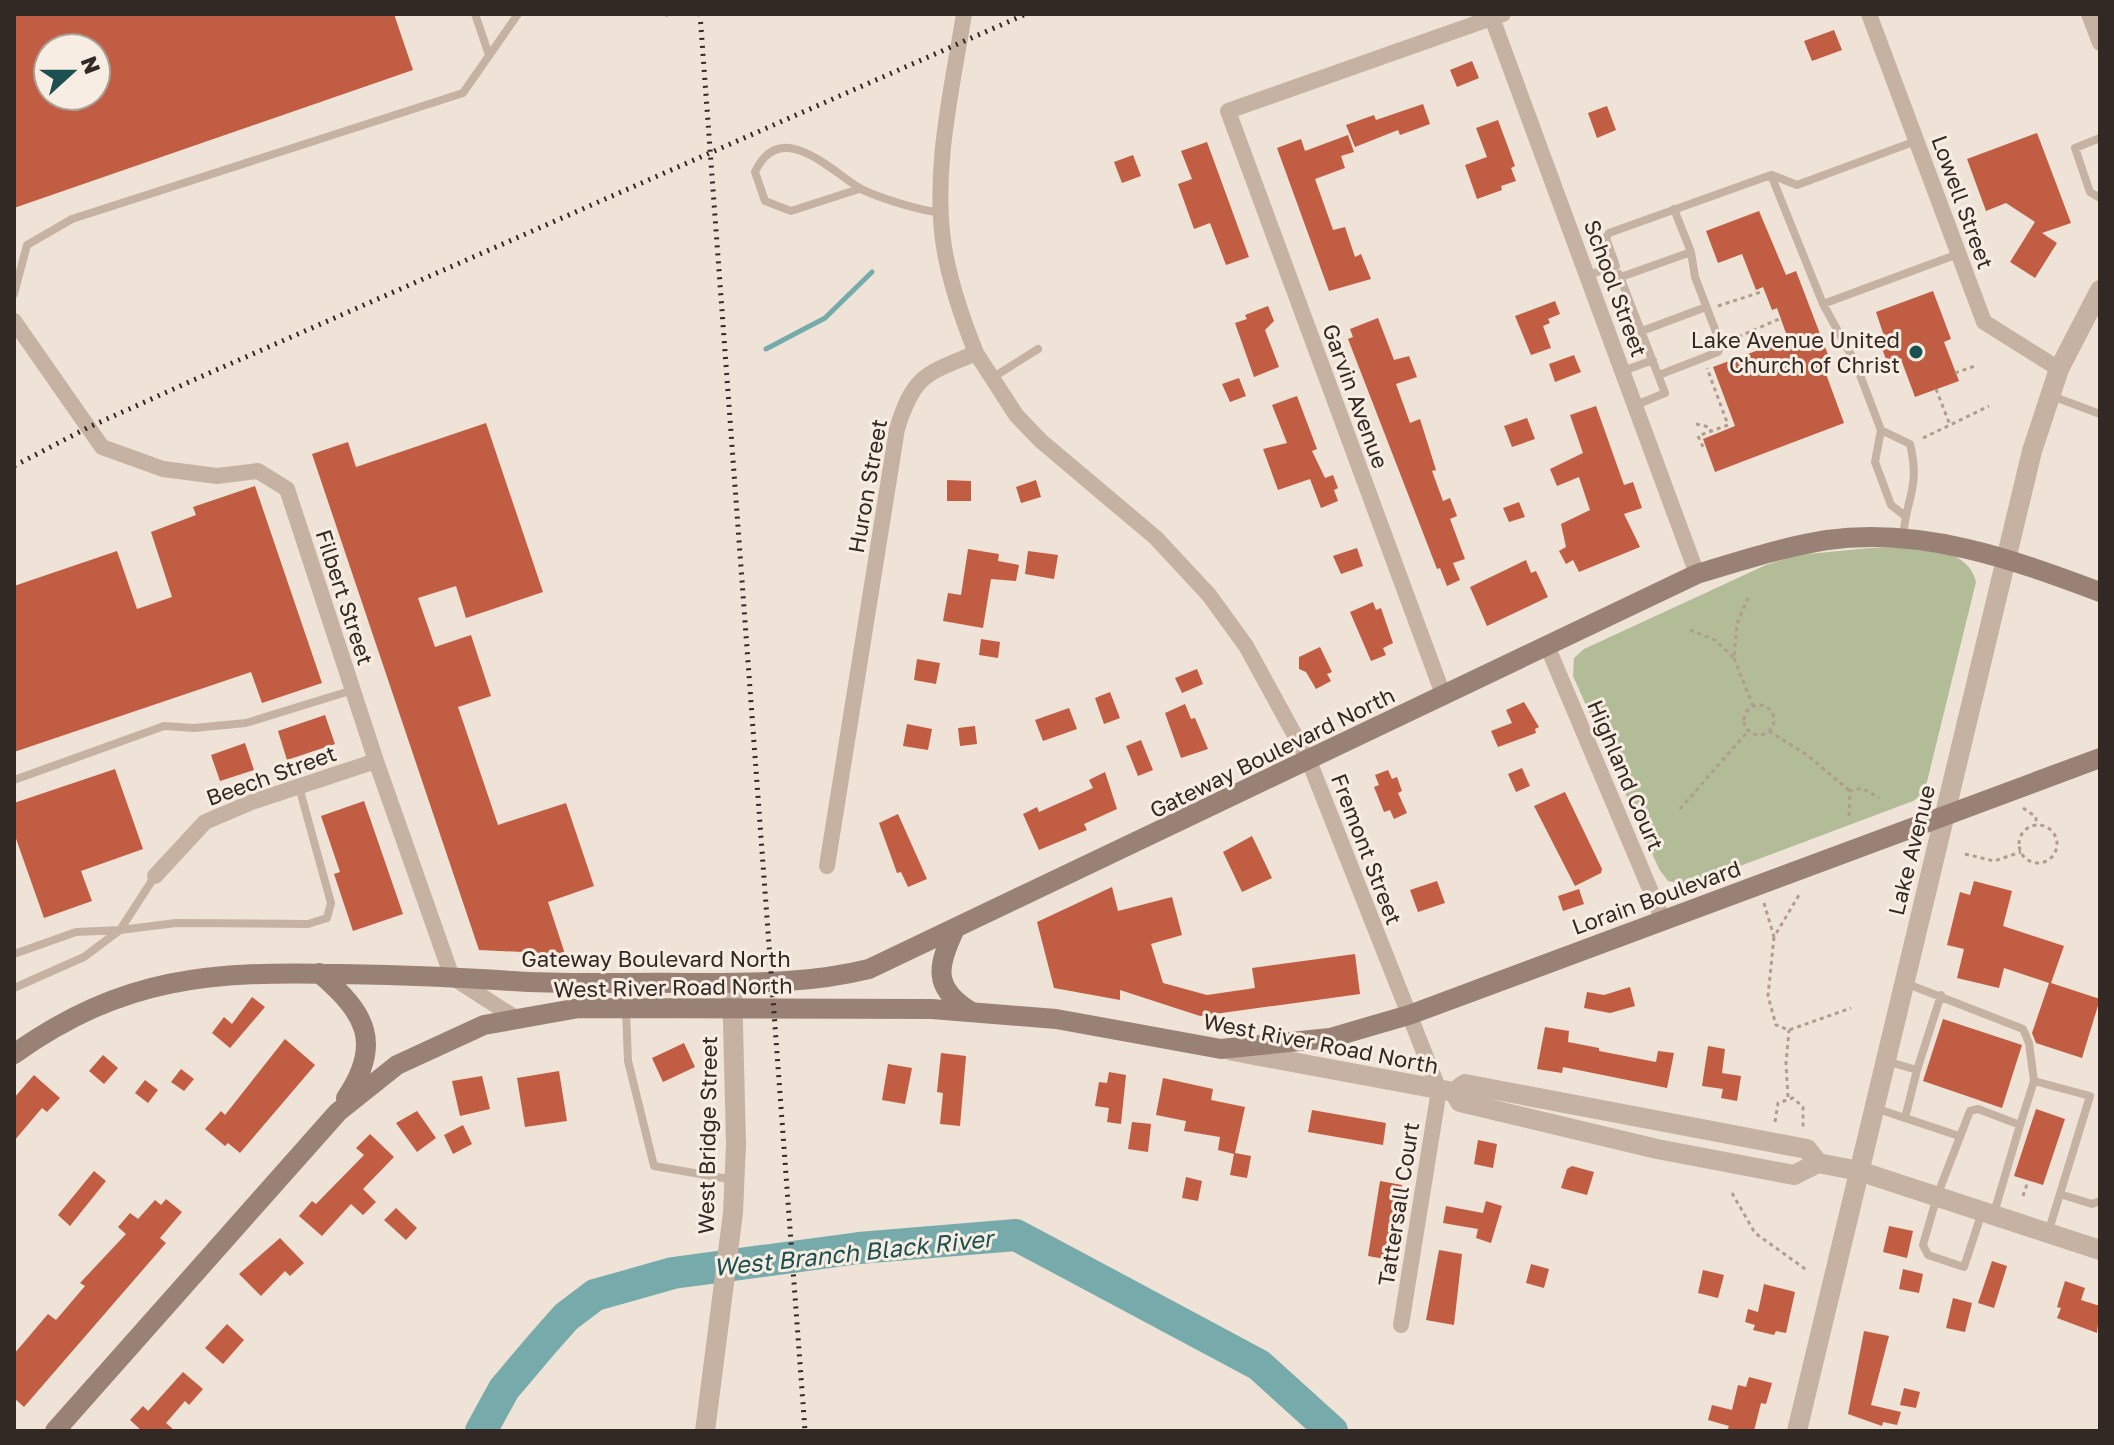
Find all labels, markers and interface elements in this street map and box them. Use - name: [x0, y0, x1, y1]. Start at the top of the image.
- north arrow: [32, 32, 112, 112]
- text: N: [76, 52, 107, 77]
- street label: Lowell Street: [1926, 131, 2000, 273]
- street label: School Street: [1579, 216, 1653, 360]
- street label: Garvin Avenue: [1317, 320, 1395, 472]
- place label: Lake Avenue United Church of Christ: [1691, 326, 1900, 378]
- marker: Lake Avenue United Church of Christ: [1907, 343, 1925, 361]
- street label: Huron Street: [842, 417, 892, 555]
- street label: Filbert Street: [310, 526, 380, 668]
- street label: Gateway Boulevard North: [1145, 681, 1399, 823]
- street label: Highland Court: [1582, 696, 1670, 854]
- street label: Beech Street: [202, 739, 340, 811]
- street label: Fremont Street: [1326, 770, 1408, 928]
- street label: Lake Avenue: [1882, 782, 1940, 918]
- street label: Lorain Boulevard: [1568, 854, 1744, 940]
- street label: Gateway Boulevard North: [521, 945, 791, 972]
- street label: West River Road North: [553, 971, 793, 1003]
- street label: West River Road North: [1201, 1007, 1441, 1079]
- street label: West Bridge Street: [692, 1035, 722, 1235]
- street label: Tattersall Court: [1372, 1120, 1424, 1288]
- water label: West Branch Black River: [712, 1223, 998, 1281]

